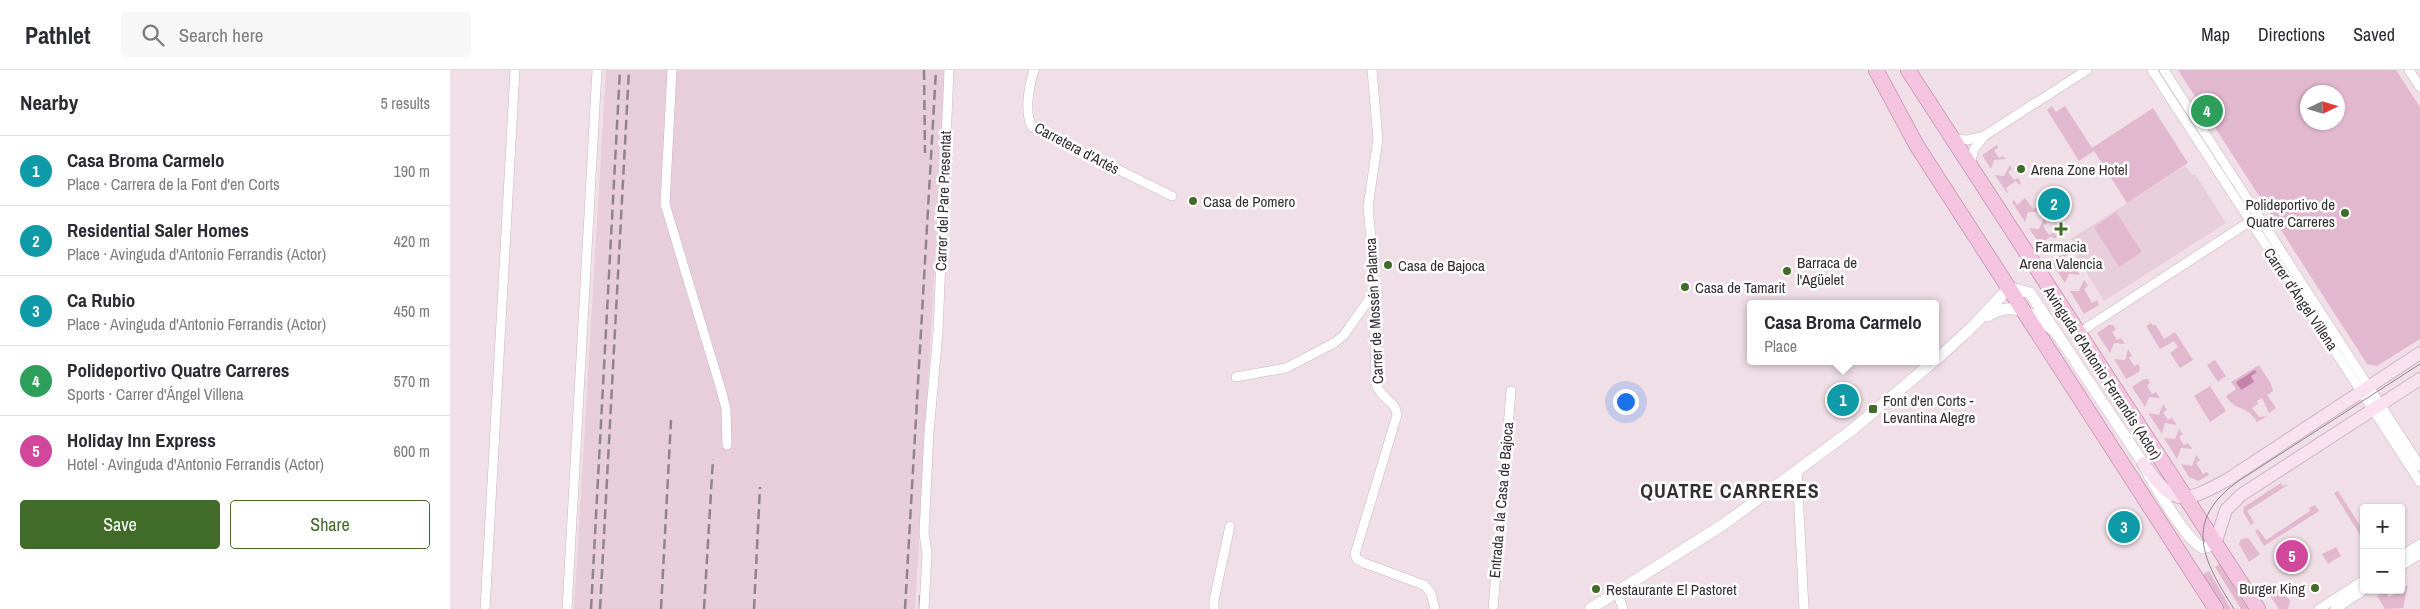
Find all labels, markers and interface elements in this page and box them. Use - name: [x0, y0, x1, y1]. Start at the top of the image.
- search box: [121, 12, 471, 57]
- text: Pathlet: [25, 19, 91, 51]
- icon: search: [139, 21, 167, 49]
- text: Search here: [179, 22, 264, 48]
- text: Map: [2201, 22, 2230, 47]
- text: Directions: [2258, 22, 2325, 47]
- text: Saved: [2353, 22, 2395, 47]
- north arrow: [2300, 85, 2345, 130]
- text: Nearby: [20, 88, 78, 117]
- text: 5 results: [380, 92, 430, 114]
- pin: 4: [2191, 92, 2223, 130]
- street label: Carretera d'Artés: [1031, 117, 1123, 179]
- street label: Carrer del Pare Presentat: [930, 130, 956, 271]
- text: Casa Broma Carmelo: [67, 147, 225, 173]
- place label: Arena Zone Hotel: [2030, 159, 2127, 180]
- text: 1: [32, 160, 40, 182]
- text: 190 m: [394, 160, 430, 182]
- marker: Arena Zone Hotel: [2015, 163, 2027, 175]
- text: Place · Carrera de la Font d'en Corts: [67, 173, 280, 195]
- pin: 2: [2038, 185, 2070, 223]
- place label: Casa de Pomero: [1203, 191, 1295, 212]
- place label: Polideportivo de Quatre Carreres: [2245, 194, 2335, 232]
- marker: Casa de Pomero: [1187, 195, 1199, 207]
- marker: Polideportivo de Quatre Carreres: [2339, 207, 2351, 219]
- text: Residential Saler Homes: [67, 217, 249, 243]
- marker: Farmacia Arena Valencia: [2055, 223, 2067, 235]
- text: 2: [32, 230, 40, 252]
- text: 420 m: [394, 230, 430, 252]
- place label: Farmacia Arena Valencia: [2018, 236, 2103, 274]
- street label: Carrer de Mossén Palanca: [1360, 237, 1388, 385]
- text: Place · Avinguda d'Antonio Ferrandis (Actor): [67, 243, 326, 265]
- street label: Carrer d'Ángel Villena: [2259, 243, 2343, 355]
- place label: Barraca de l'Agüelet: [1797, 252, 1857, 290]
- place label: Casa de Bajoca: [1398, 255, 1485, 276]
- marker: Casa de Bajoca: [1382, 259, 1394, 271]
- marker: Barraca de l'Agüelet: [1781, 265, 1793, 277]
- place label: Casa de Tamarit: [1695, 277, 1786, 298]
- marker: Casa de Tamarit: [1679, 281, 1691, 293]
- street label: Avinguda d'Antonio Ferrandis (Actor): [2038, 282, 2167, 464]
- text: Ca Rubio: [67, 287, 135, 313]
- text: 3: [32, 300, 40, 322]
- text: 450 m: [394, 300, 430, 322]
- popup: [1747, 300, 1939, 365]
- text: Casa Broma Carmelo: [1764, 309, 1922, 335]
- text: Place · Avinguda d'Antonio Ferrandis (Actor): [67, 313, 326, 335]
- text: Place: [1764, 335, 1797, 357]
- text: Polideportivo Quatre Carreres: [67, 357, 290, 383]
- text: 4: [32, 370, 40, 392]
- text: 570 m: [394, 370, 430, 392]
- pin: 1: [1827, 381, 1859, 419]
- text: Sports · Carrer d'Ángel Villena: [67, 383, 244, 405]
- your location: [1613, 389, 1639, 415]
- place label: Font d'en Corts - Levantina Alegre: [1883, 390, 1975, 428]
- marker: Font d'en Corts - Levantina Alegre: [1867, 403, 1879, 415]
- street label: Entrada a la Casa de Bajoca: [1484, 421, 1518, 579]
- text: Holiday Inn Express: [67, 427, 216, 453]
- text: 5: [32, 440, 40, 462]
- text: 600 m: [394, 440, 430, 462]
- text: Hotel · Avinguda d'Antonio Ferrandis (Actor): [67, 453, 324, 475]
- district label: QUATRE CARRERES: [1640, 477, 1820, 504]
- button: Save: [20, 500, 220, 549]
- button: Share: [230, 500, 430, 549]
- map controls: [2360, 504, 2405, 594]
- button: +: [2360, 504, 2405, 549]
- pin: 3: [2108, 508, 2140, 546]
- pin: 5: [2276, 537, 2308, 575]
- button: −: [2360, 549, 2405, 594]
- place label: Burger King: [2239, 578, 2305, 599]
- place label: Restaurante El Pastoret: [1606, 579, 1737, 600]
- marker: Burger King: [2309, 582, 2321, 594]
- marker: Restaurante El Pastoret: [1590, 583, 1602, 595]

